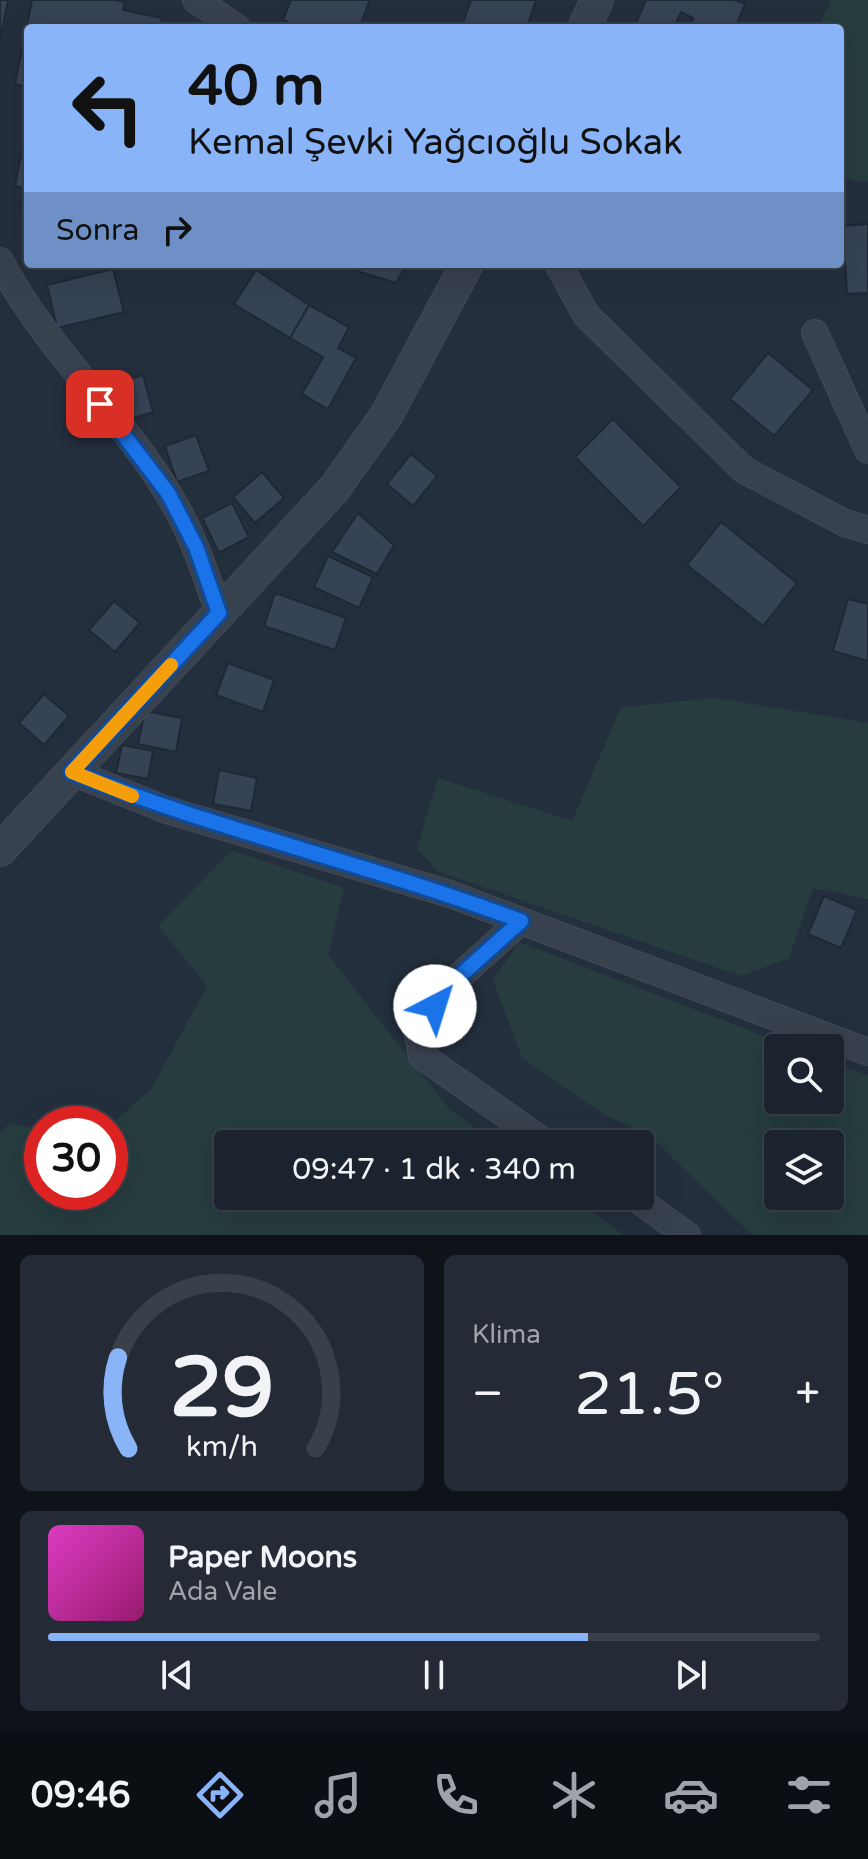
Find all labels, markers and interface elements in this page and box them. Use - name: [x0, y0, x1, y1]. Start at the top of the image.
- text: 40 m: [188, 53, 324, 120]
- icon: left: [56, 56, 160, 160]
- text: Kemal Şevki Yağcıoğlu Sokak: [188, 121, 683, 164]
- icon: right: [155, 208, 199, 252]
- text: Sonra: [56, 212, 139, 249]
- pin: [66, 370, 134, 438]
- icon: arrive: [78, 382, 122, 426]
- position arrow: [393, 964, 477, 1048]
- map controls: [764, 1034, 844, 1210]
- button: search: [764, 1034, 844, 1114]
- speed limit sign: 30: [24, 1106, 128, 1210]
- button: layers: [764, 1130, 844, 1210]
- text: 09:47 · 1 dk · 340 m: [292, 1151, 576, 1188]
- text: Klima: [472, 1319, 541, 1350]
- text: 29: [170, 1339, 274, 1439]
- text: 21.5°: [574, 1359, 724, 1431]
- text: −: [472, 1368, 503, 1421]
- text: +: [795, 1368, 820, 1421]
- text: km/h: [186, 1430, 258, 1464]
- text: Paper Moons: [168, 1539, 357, 1576]
- text: Ada Vale: [168, 1576, 277, 1607]
- icon: previous: [155, 1653, 199, 1697]
- icon: pause: [412, 1653, 456, 1697]
- icon: next: [669, 1653, 713, 1697]
- icon: directions: [192, 1767, 248, 1823]
- icon: music: [310, 1767, 366, 1823]
- icon: phone: [428, 1767, 484, 1823]
- icon: climate: [546, 1767, 602, 1823]
- icon: car: [663, 1767, 719, 1823]
- icon: filters: [781, 1767, 837, 1823]
- text: 09:46: [31, 1774, 131, 1817]

